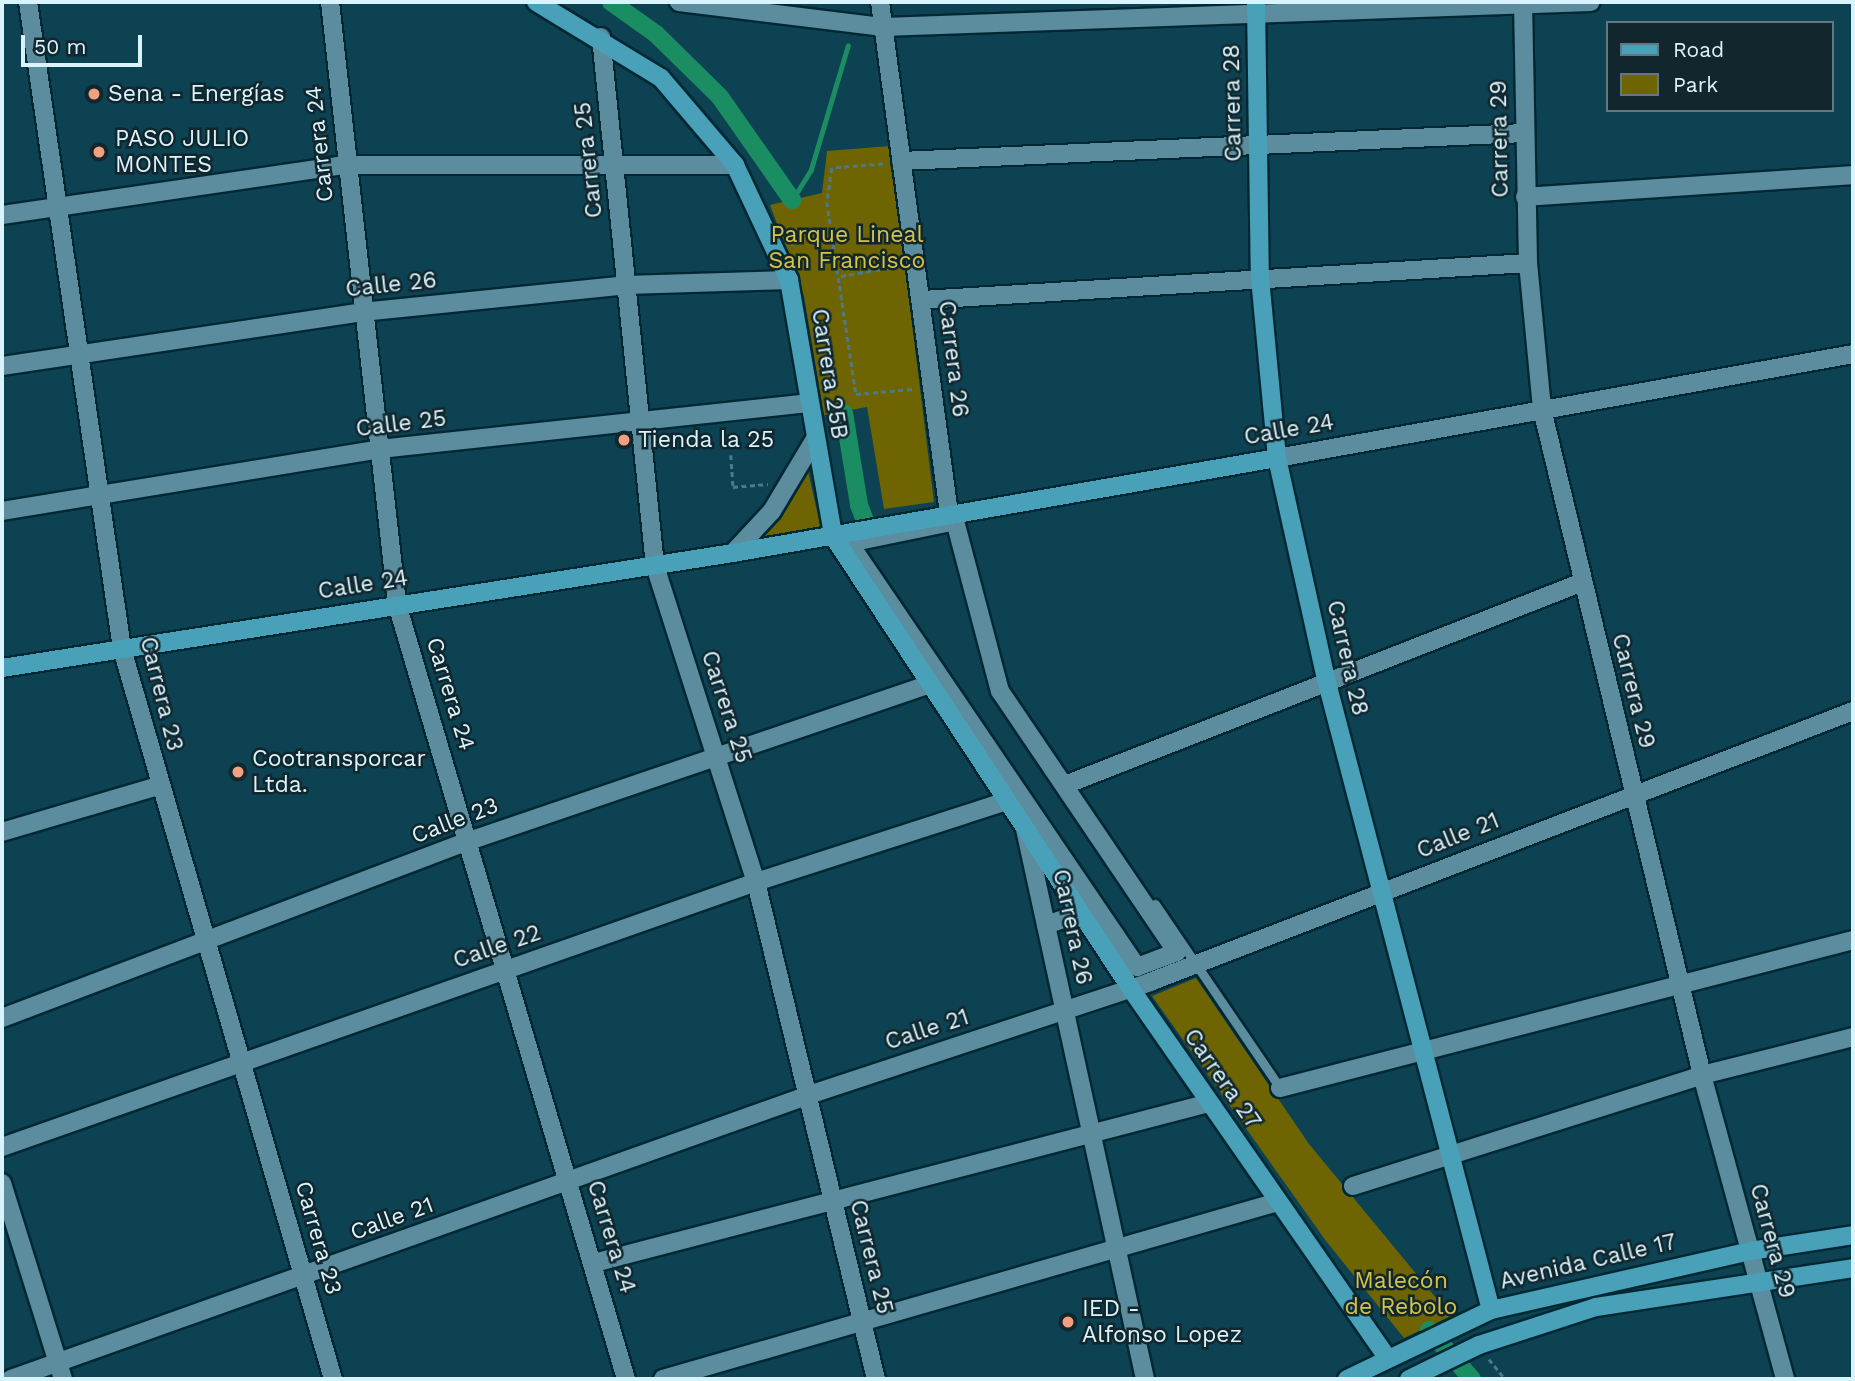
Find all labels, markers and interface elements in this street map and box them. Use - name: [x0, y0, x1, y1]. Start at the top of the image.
- scale bar: [24, 21, 145, 65]
- legend: [1606, 21, 1834, 112]
- text: 50 m: [34, 34, 86, 59]
- text: Road: [1673, 37, 1724, 62]
- street label: Carrera 28: [1218, 44, 1248, 162]
- text: Park: [1673, 72, 1718, 97]
- place label: Sena - Energías: [108, 80, 285, 108]
- street label: Carrera 29: [1485, 80, 1515, 198]
- street label: Carrera 24: [300, 84, 340, 204]
- marker: Sena - Energías: [86, 86, 102, 102]
- street label: Carrera 25: [569, 100, 609, 220]
- place label: PASO JULIO MONTES: [115, 125, 250, 179]
- marker: PASO JULIO MONTES: [89, 142, 109, 162]
- park label: Parque Lineal San Francisco: [769, 221, 925, 275]
- street label: Calle 26: [344, 266, 438, 304]
- street label: Carrera 26: [932, 299, 974, 419]
- street label: Carrera 25B: [805, 307, 853, 441]
- street label: Calle 25: [354, 405, 448, 443]
- street label: Calle 24: [1242, 409, 1336, 451]
- place label: Tienda la 25: [638, 426, 775, 454]
- marker: Tienda la 25: [616, 432, 632, 448]
- street label: Calle 24: [316, 564, 410, 606]
- street label: Carrera 28: [1320, 597, 1374, 719]
- street label: Carrera 29: [1605, 630, 1661, 752]
- street label: Carrera 23: [133, 634, 189, 754]
- street label: Carrera 24: [420, 634, 480, 754]
- street label: Carrera 25: [695, 647, 757, 767]
- place label: Cootransporcar Ltda.: [252, 745, 426, 799]
- marker: Cootransporcar Ltda.: [230, 764, 246, 780]
- street label: Calle 23: [408, 792, 502, 850]
- street label: Calle 21: [1413, 807, 1503, 865]
- street label: Carrera 26: [1046, 867, 1098, 987]
- street label: Calle 22: [450, 919, 544, 975]
- street label: Calle 21: [882, 1004, 972, 1056]
- street label: Carrera 27: [1177, 1023, 1267, 1135]
- street label: Carrera 24: [581, 1177, 641, 1297]
- street label: Carrera 23: [289, 1178, 347, 1298]
- street label: Carrera 29: [1743, 1180, 1801, 1302]
- street label: Calle 21: [347, 1191, 437, 1247]
- street label: Carrera 25: [843, 1197, 899, 1317]
- street label: Avenida Calle 17: [1497, 1228, 1679, 1296]
- park label: Malecón de Rebolo: [1345, 1267, 1457, 1321]
- place label: IED - Alfonso Lopez: [1082, 1295, 1242, 1349]
- marker: IED - Alfonso Lopez: [1060, 1314, 1076, 1330]

